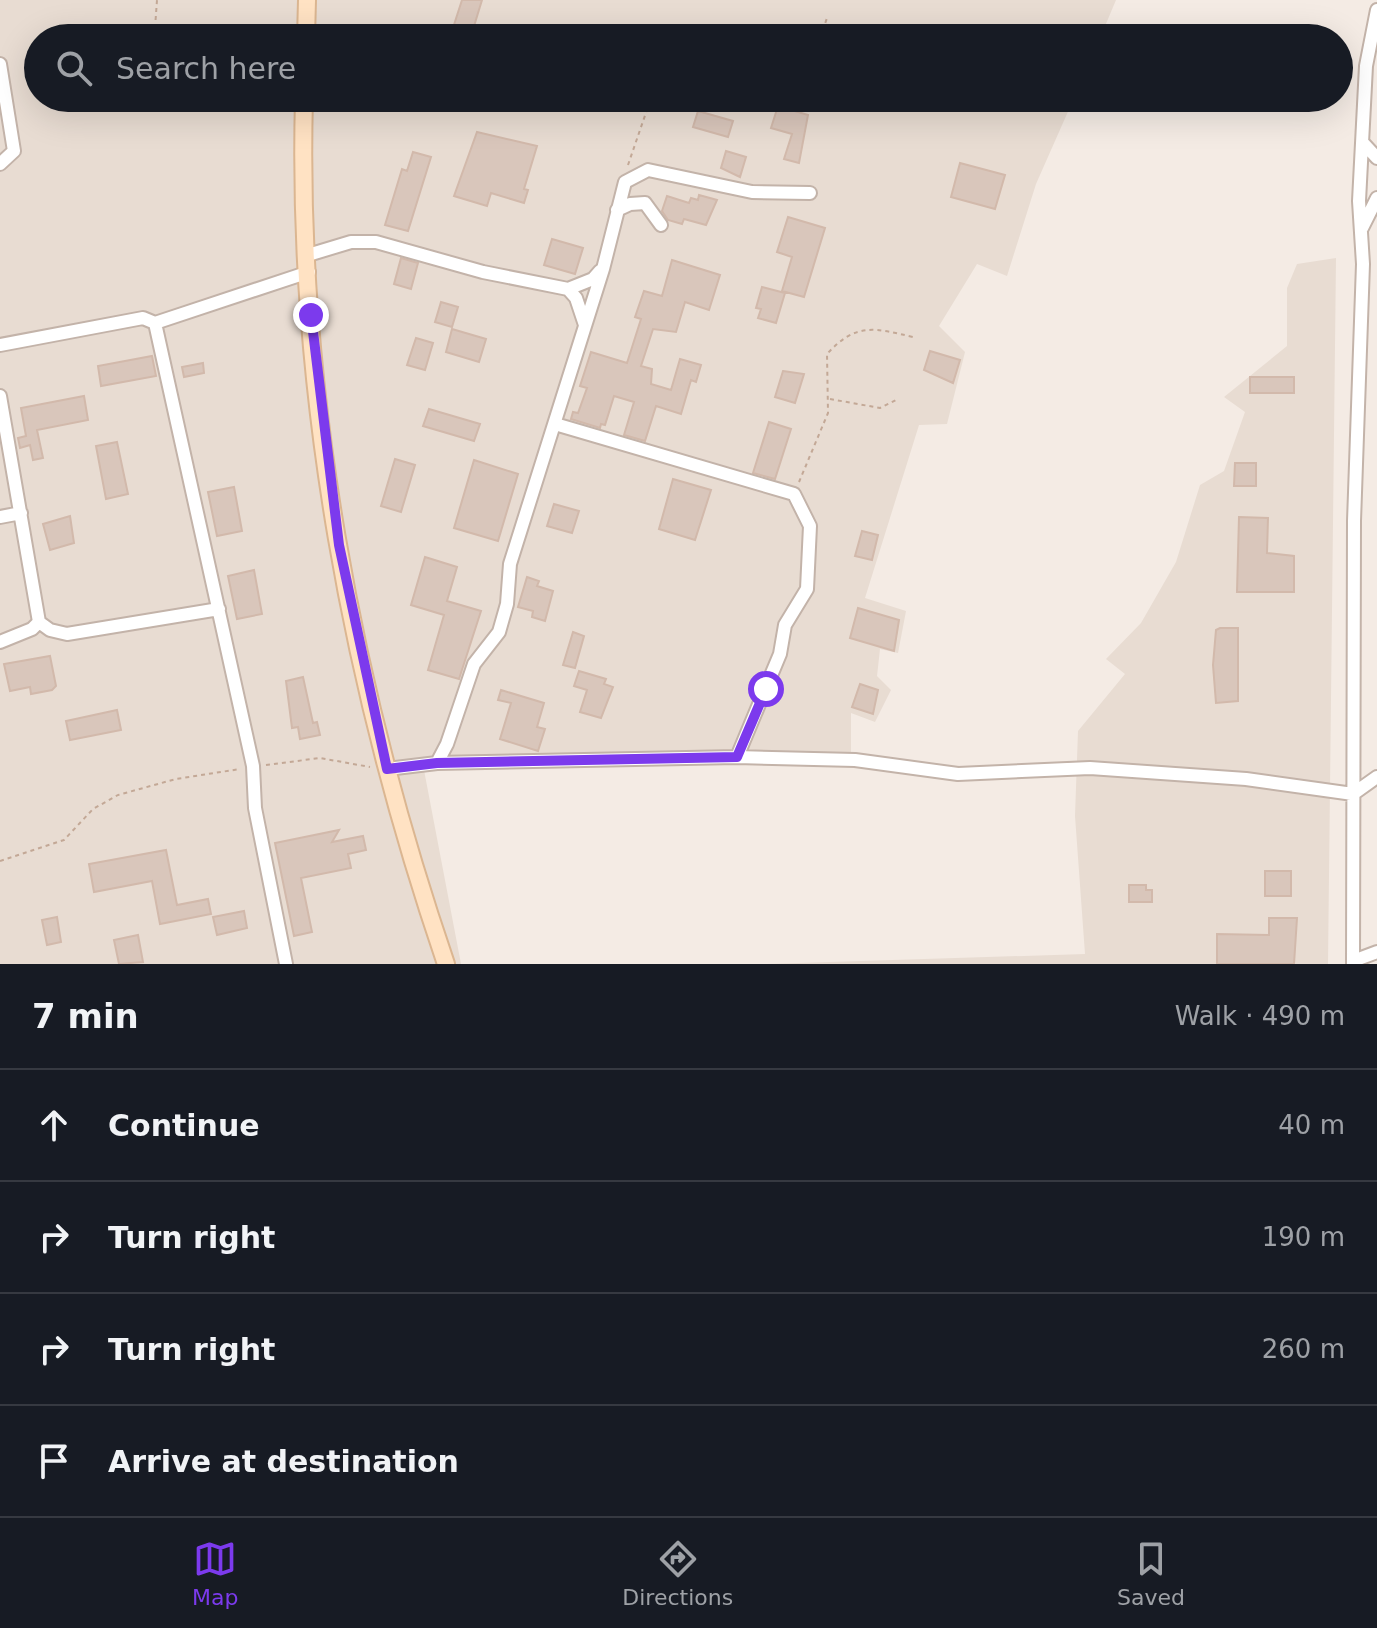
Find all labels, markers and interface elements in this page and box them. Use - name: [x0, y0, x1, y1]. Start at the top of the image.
- search box: [24, 24, 1353, 112]
- icon: search: [52, 46, 96, 90]
- text: Search here: [116, 51, 296, 86]
- route end: [293, 297, 329, 333]
- route start: [748, 671, 784, 707]
- text: 7 min: [32, 996, 139, 1036]
- text: Walk · 490 m: [1175, 1001, 1345, 1031]
- icon: ahead: [32, 1103, 76, 1147]
- text: Continue: [108, 1108, 260, 1143]
- text: 40 m: [1278, 1110, 1345, 1140]
- icon: right: [32, 1215, 76, 1259]
- text: Turn right: [108, 1220, 275, 1255]
- text: 190 m: [1262, 1222, 1345, 1252]
- icon: right: [32, 1327, 76, 1371]
- text: Turn right: [108, 1332, 275, 1367]
- text: 260 m: [1262, 1334, 1345, 1364]
- icon: arrive: [32, 1439, 76, 1483]
- text: Arrive at destination: [108, 1444, 459, 1479]
- tab: Map: [192, 1537, 238, 1610]
- tab: Directions: [622, 1537, 733, 1610]
- tab: Saved: [1117, 1537, 1185, 1610]

